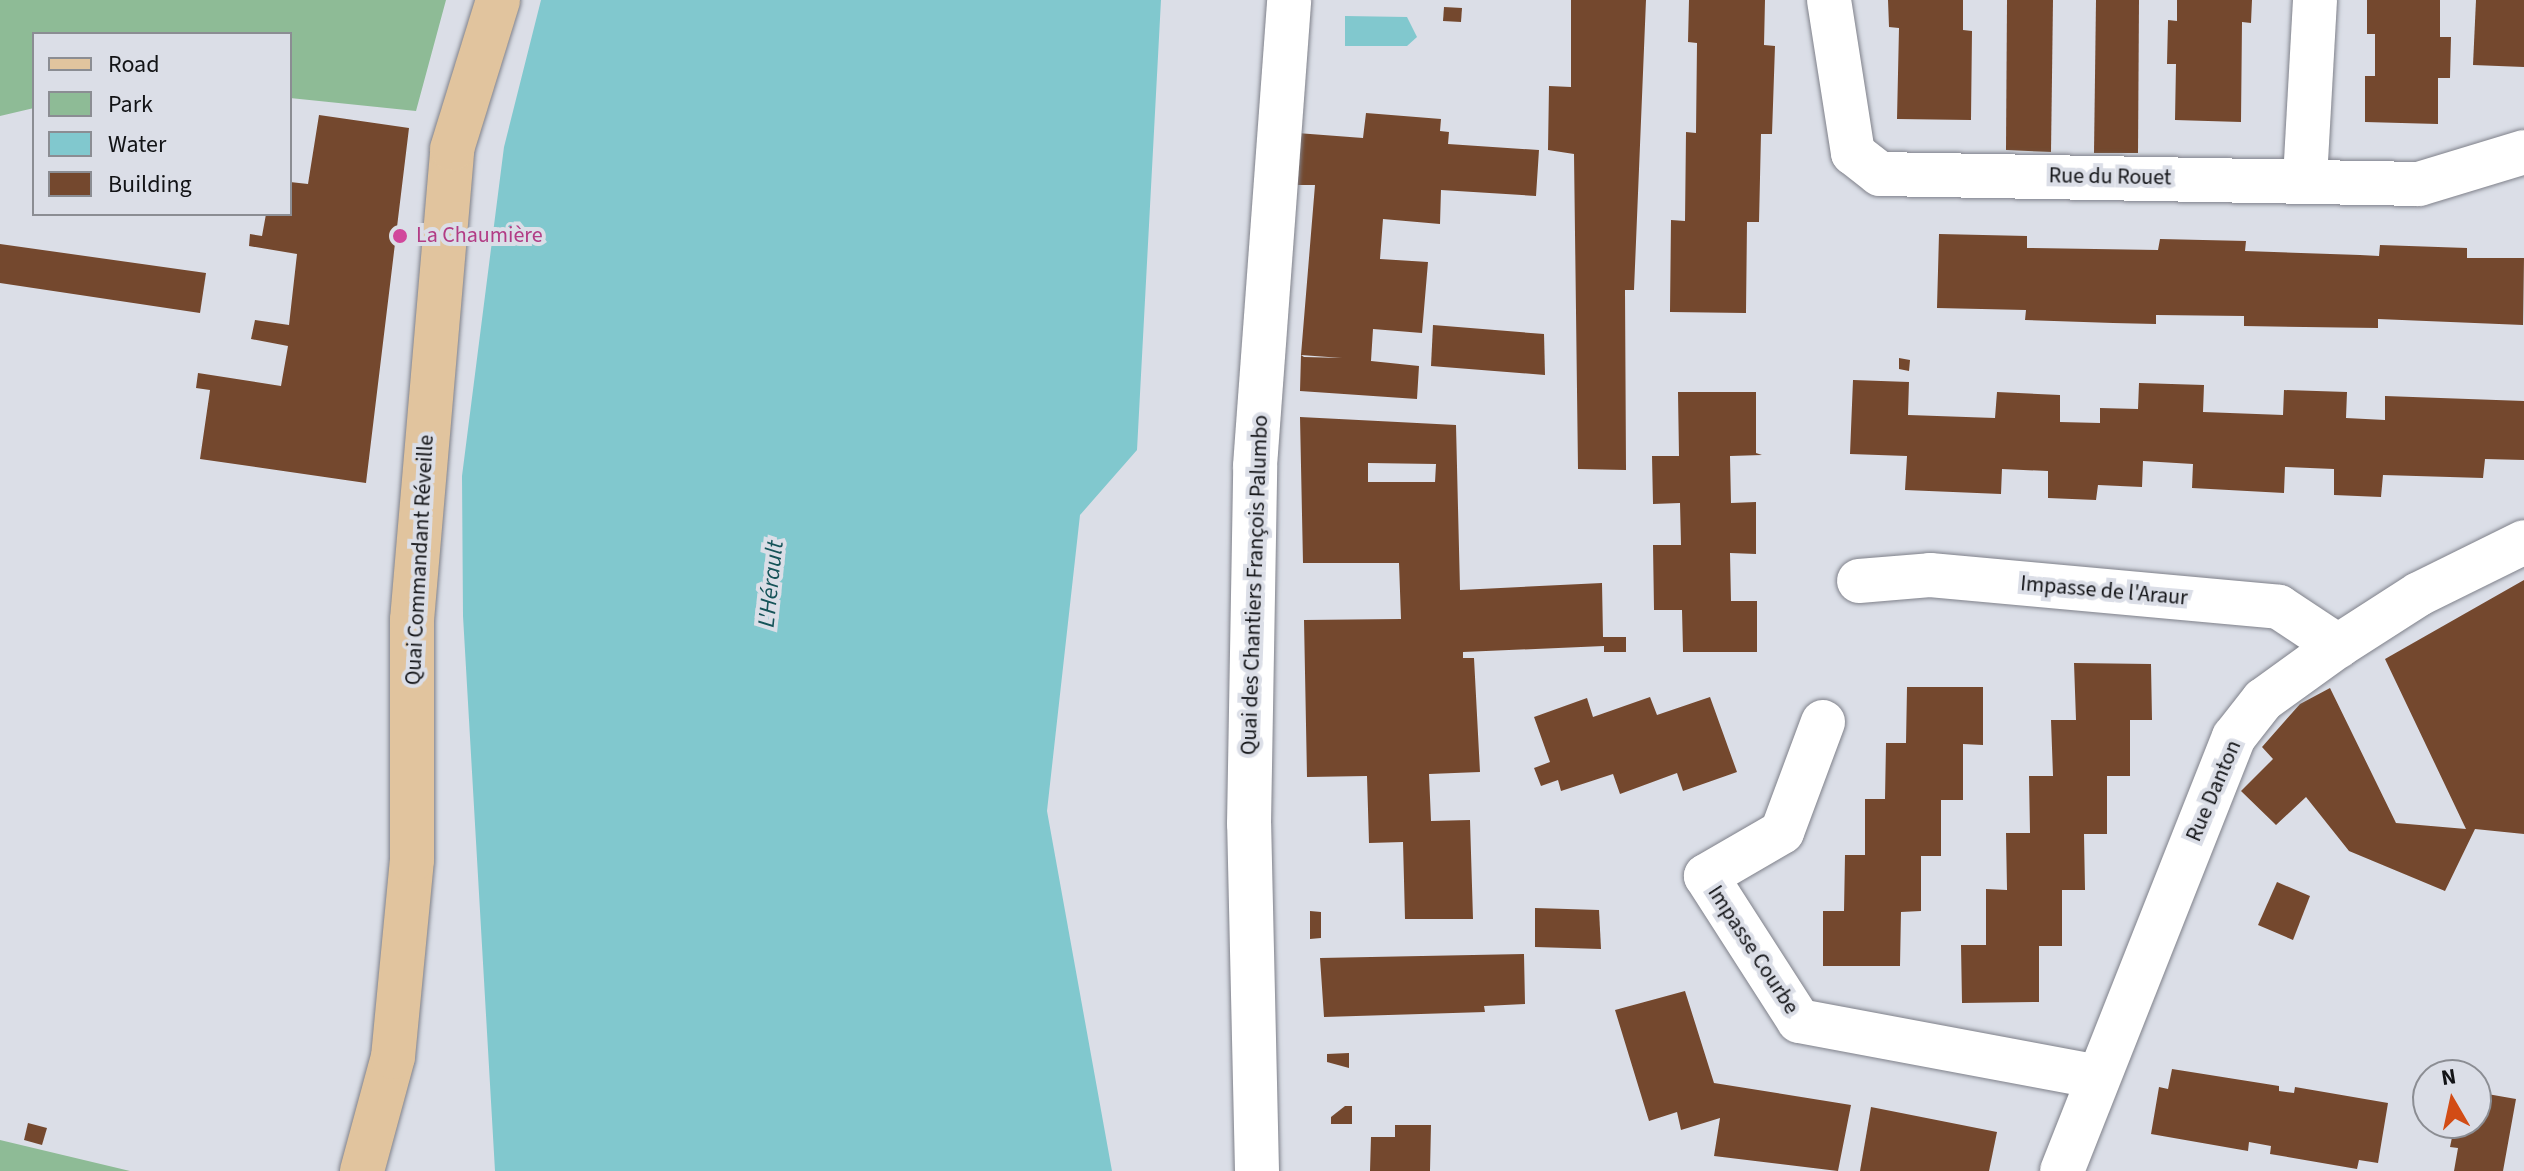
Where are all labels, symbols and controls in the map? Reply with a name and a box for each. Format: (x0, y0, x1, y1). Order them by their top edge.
legend (32, 32, 292, 216)
text: Road (108, 47, 160, 82)
text: Park (108, 87, 153, 122)
text: Water (108, 127, 166, 162)
street label: Rue du Rouet (2048, 163, 2172, 191)
text: Building (108, 167, 192, 202)
place label: La Chaumière (416, 223, 543, 249)
marker: La Chaumière (391, 227, 409, 245)
street label: Quai des Chantiers François Palumbo (1236, 414, 1274, 756)
street label: Quai Commandant Réveille (400, 434, 440, 686)
water label: L'Hérault (752, 539, 790, 629)
street label: Impasse de l'Araur (2019, 571, 2189, 611)
street label: Rue Danton (2181, 736, 2247, 846)
street label: Impasse Courbe (1702, 881, 1804, 1019)
north arrow (2412, 1059, 2492, 1139)
text: N (2439, 1060, 2458, 1094)

